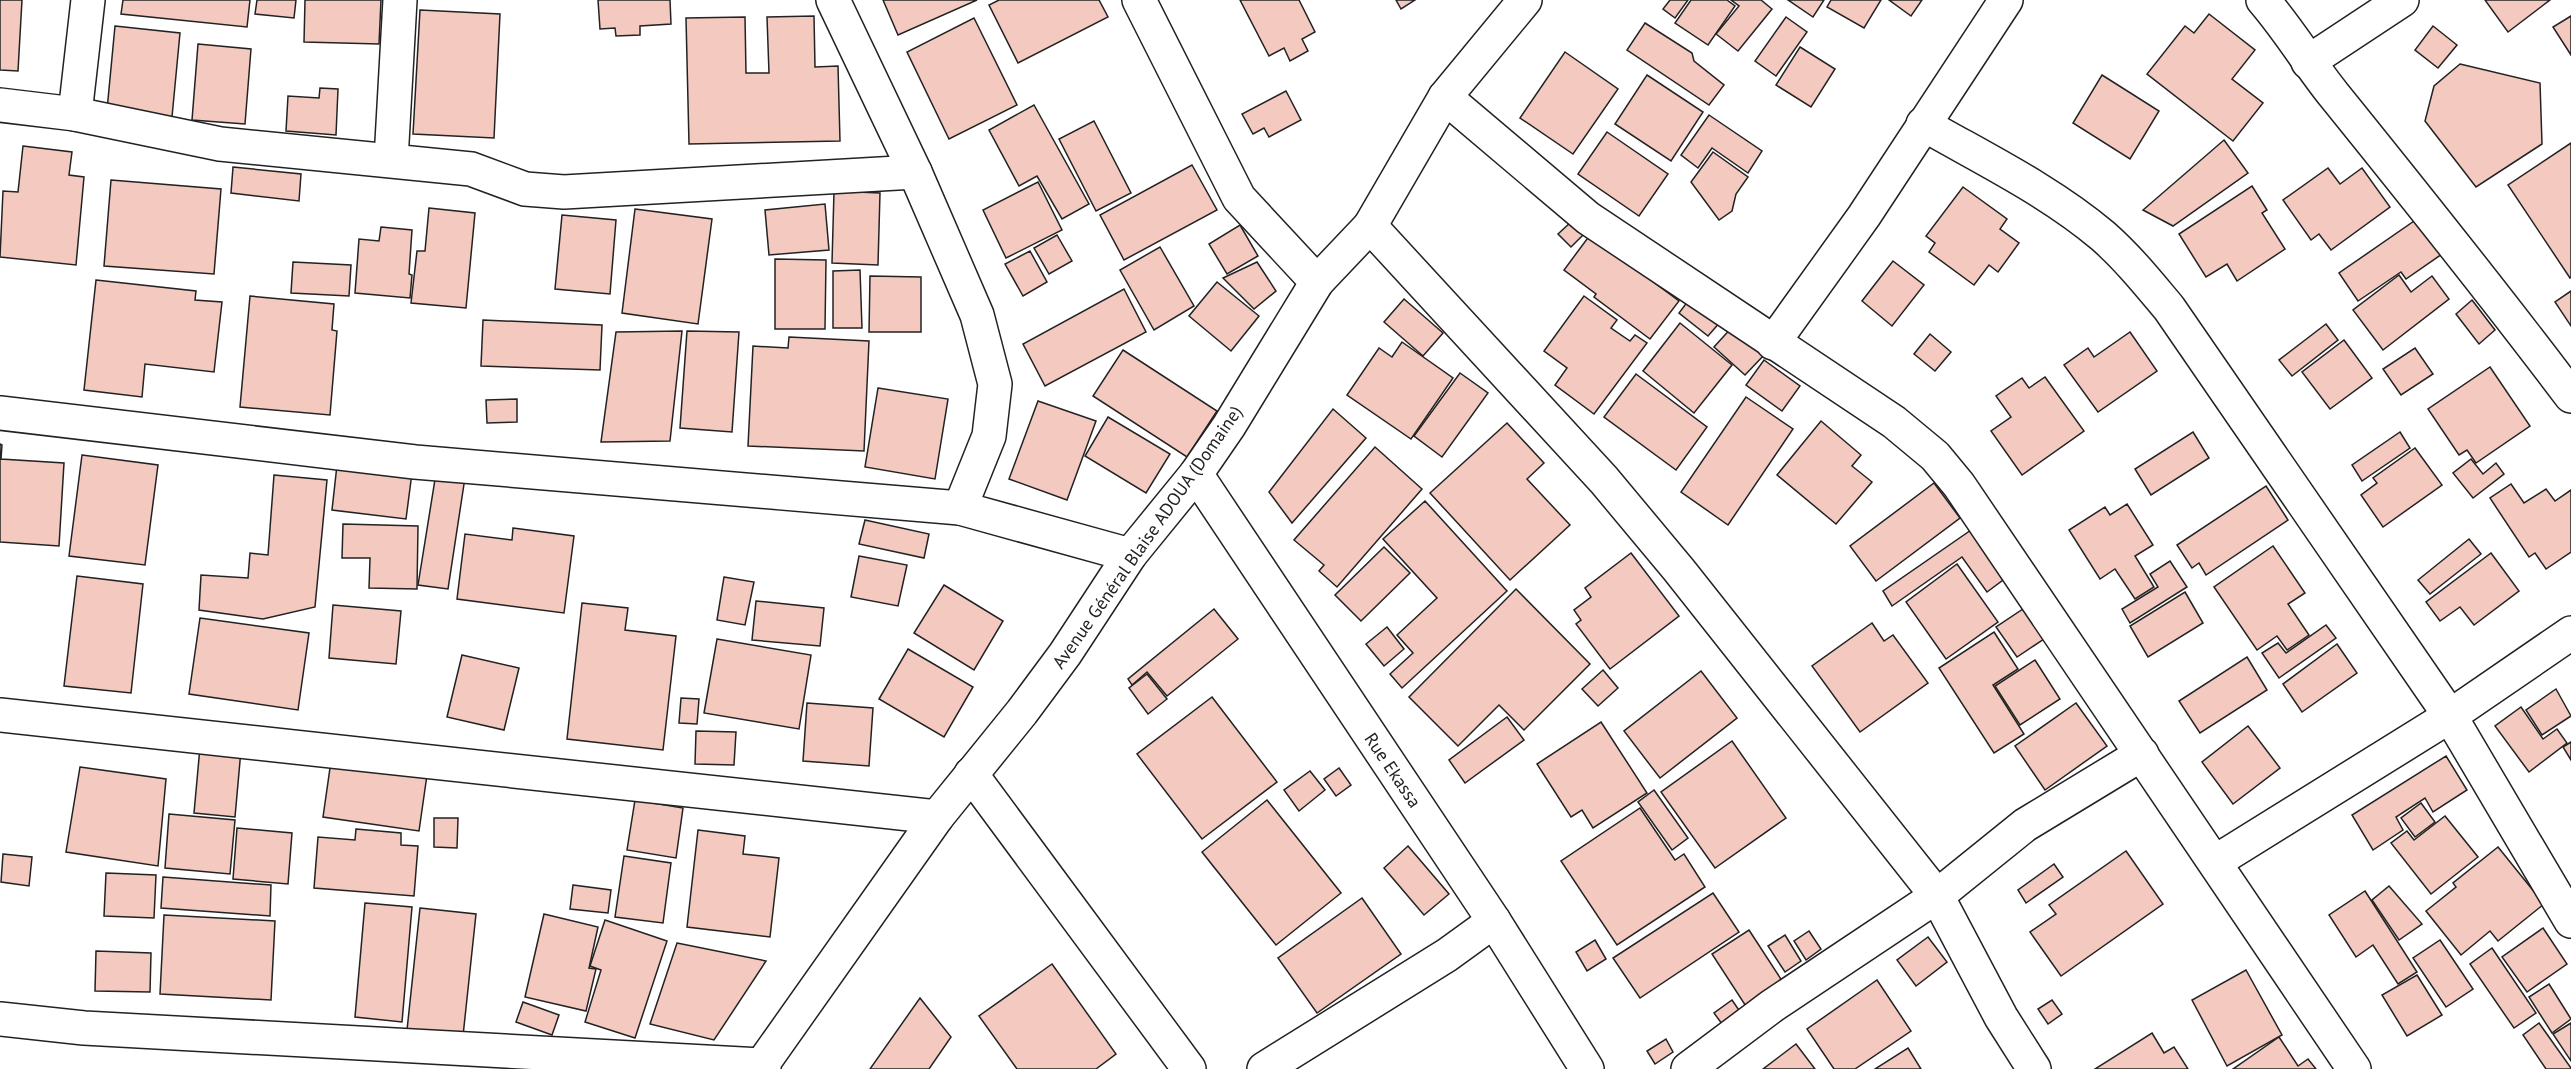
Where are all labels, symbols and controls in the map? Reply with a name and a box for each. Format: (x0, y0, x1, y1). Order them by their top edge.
street label: Avenue Général Blaise ADOUA (Domaine) (1047, 401, 1247, 673)
street label: Rue Ekassa (1360, 728, 1426, 812)

